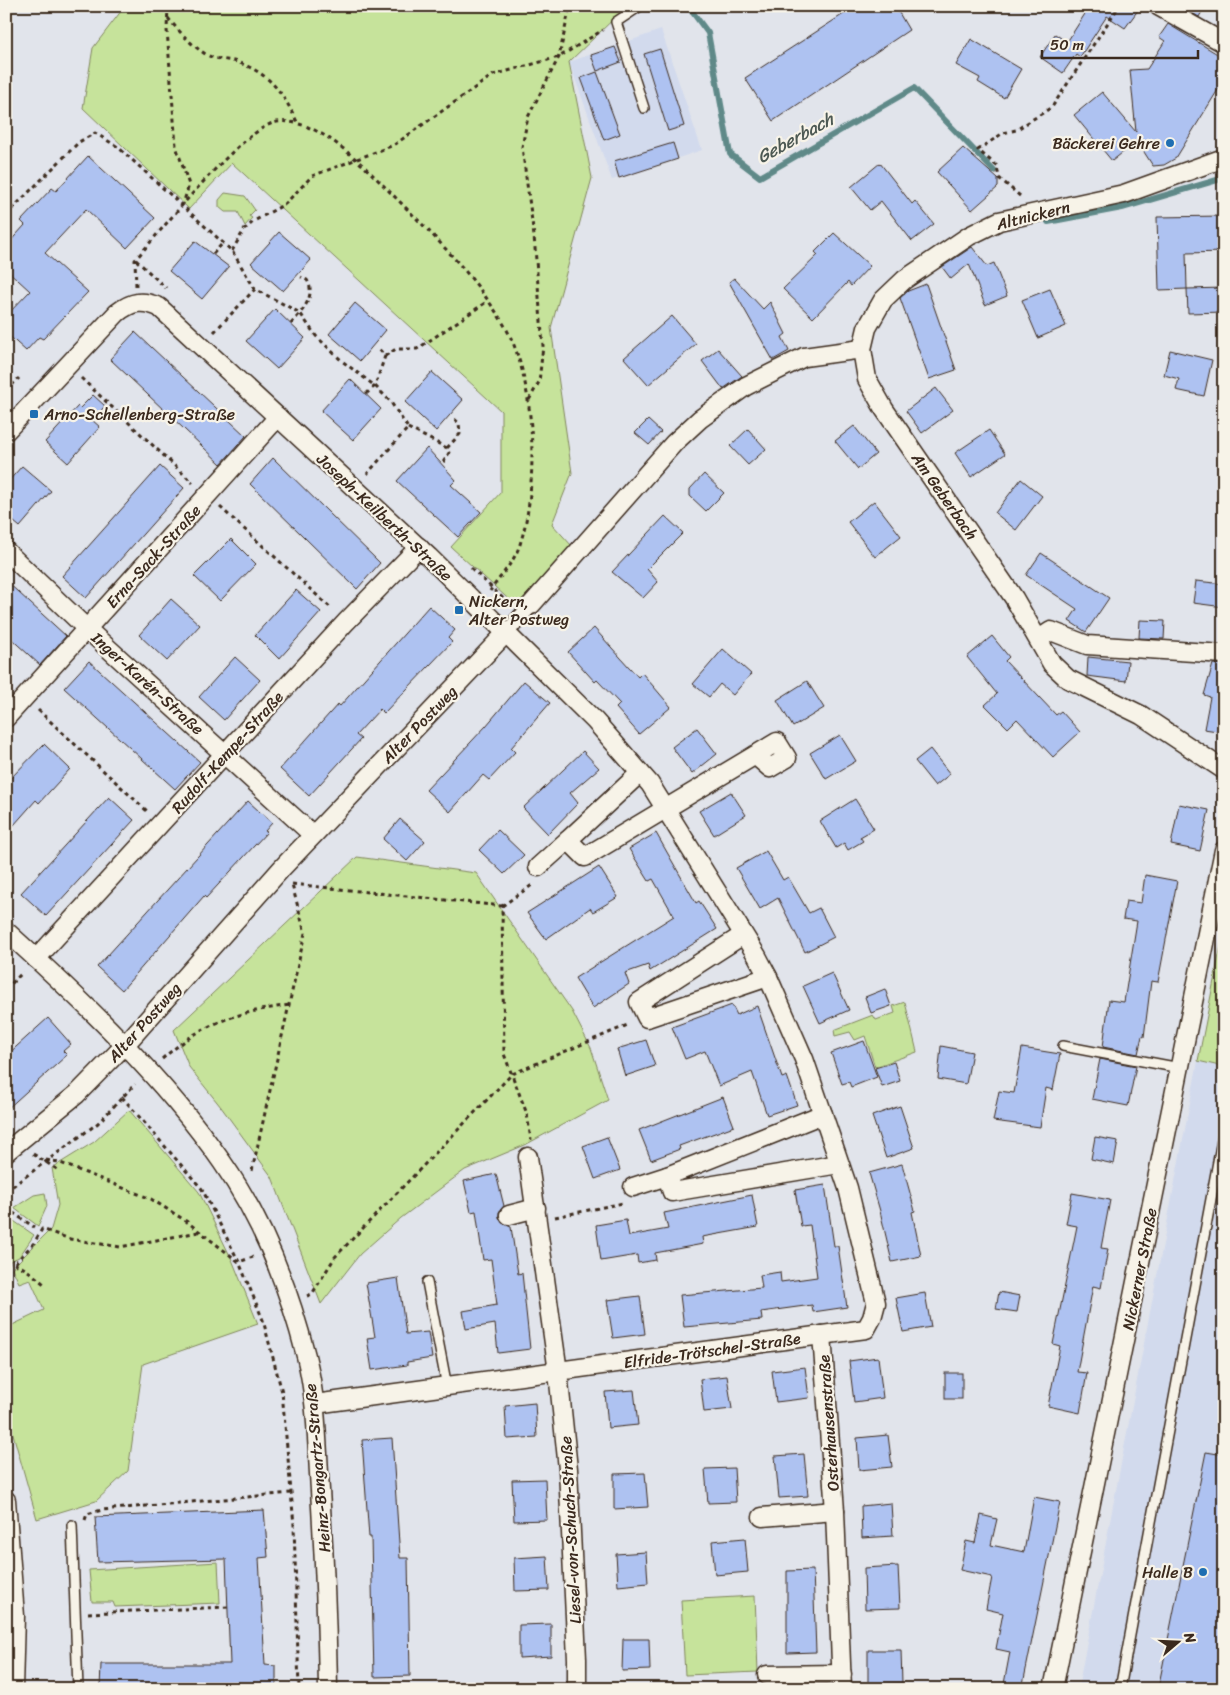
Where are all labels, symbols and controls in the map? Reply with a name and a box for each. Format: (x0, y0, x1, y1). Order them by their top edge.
scale bar (1042, 28, 1199, 60)
text: 50 m (1050, 32, 1085, 58)
water label: Geberbach (750, 103, 841, 172)
place label: Bäckerei Gehre (1052, 129, 1160, 158)
marker: Bäckerei Gehre (1164, 137, 1176, 149)
street label: Altnickern (992, 192, 1073, 239)
place label: Arno-Schellenberg-Straße (43, 400, 235, 429)
marker: Arno-Schellenberg-Straße (28, 408, 40, 420)
street label: Joseph-Keilberth-Straße (309, 445, 460, 589)
street label: Am Geberbach (903, 446, 986, 546)
street label: Erna-Sack-Straße (98, 497, 208, 615)
place label: Nickern, Alter Postweg (468, 587, 569, 634)
marker: Nickern, Alter Postweg (453, 604, 465, 616)
street label: Inger-Karén-Straße (84, 624, 211, 742)
street label: Alter Postweg (373, 678, 465, 771)
street label: Rudolf-Kempe-Straße (164, 684, 291, 821)
street label: Alter Postweg (99, 975, 189, 1070)
street label: Nickerner Straße (1113, 1205, 1166, 1333)
street label: Elfride-Trötschel-Straße (622, 1324, 803, 1377)
street label: Osterhausenstraße (809, 1354, 848, 1492)
street label: Heinz-Bongartz-Straße (296, 1382, 339, 1554)
street label: Liesel-von-Schuch-Straße (551, 1435, 590, 1625)
place label: Halle B (1142, 1558, 1193, 1587)
marker: Halle B (1197, 1566, 1209, 1578)
north arrow (1152, 1618, 1202, 1668)
text: N (1176, 1628, 1203, 1647)

